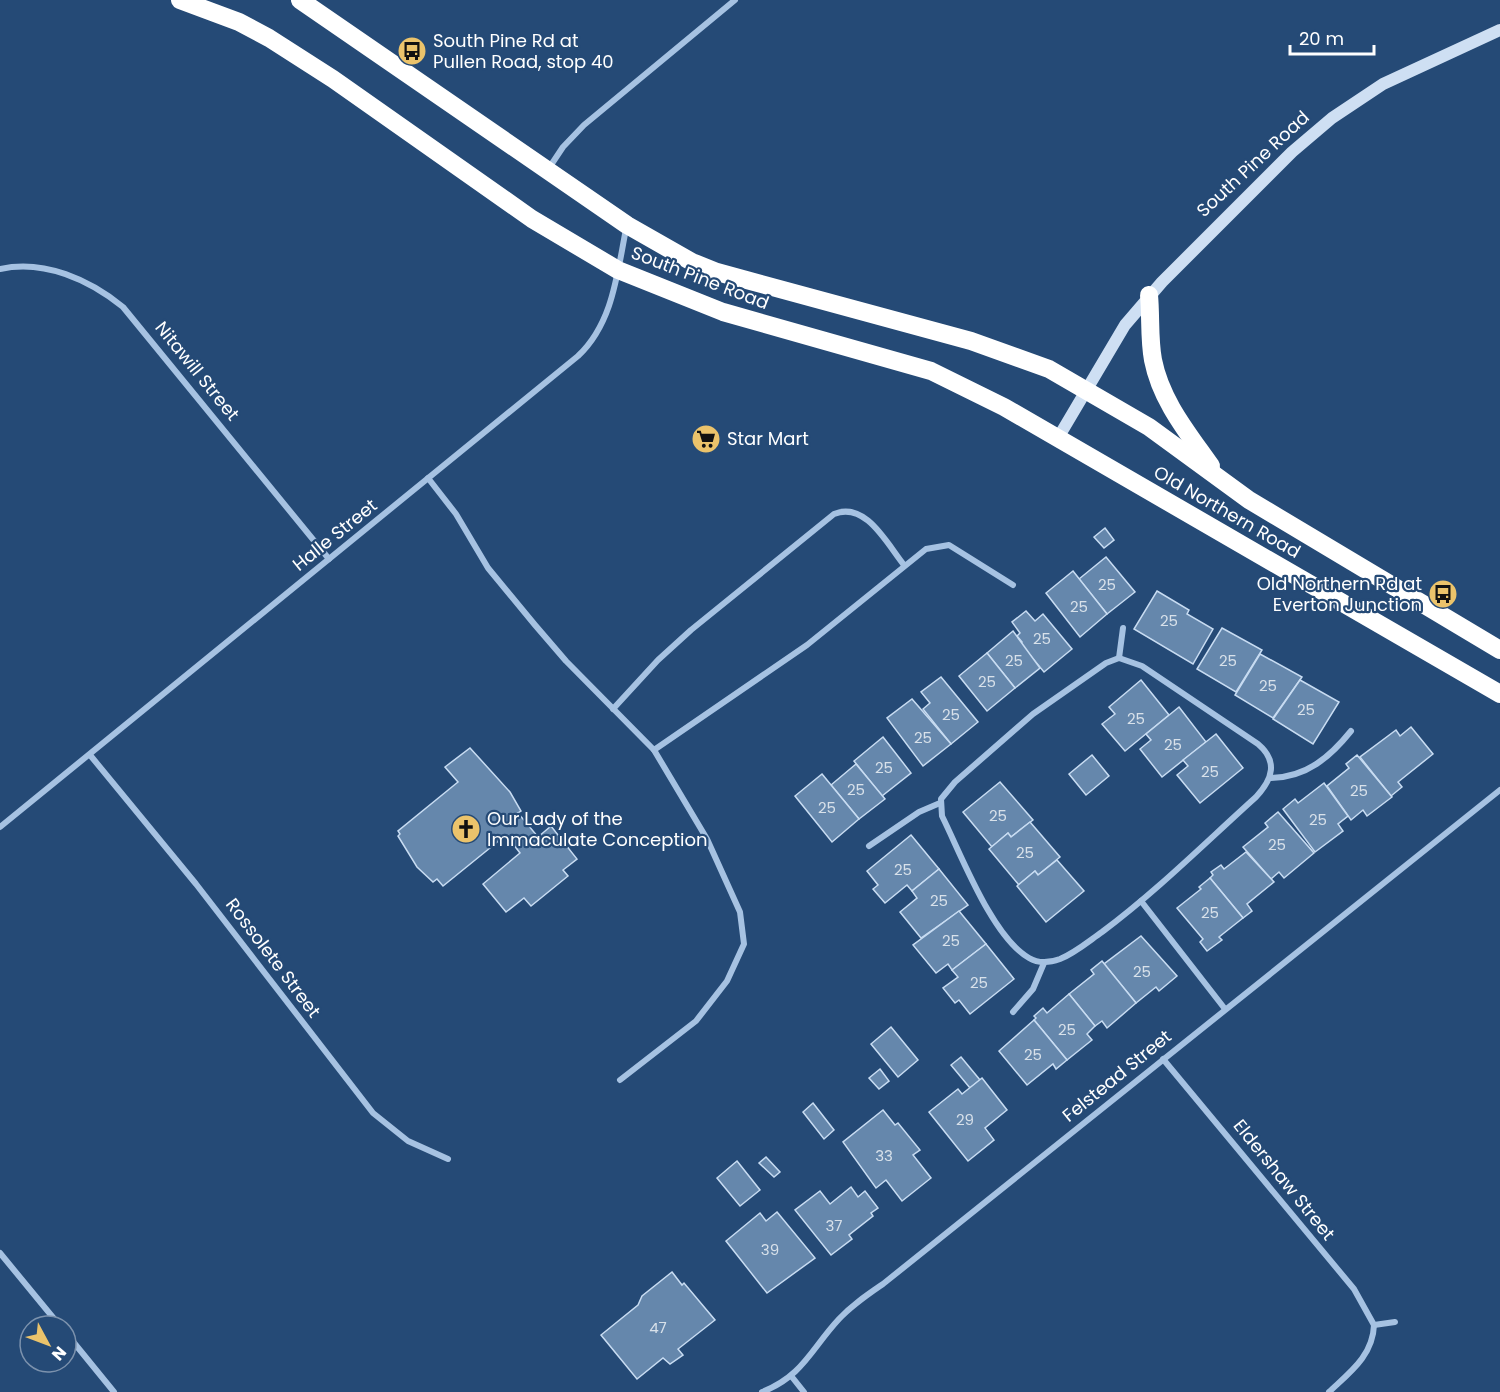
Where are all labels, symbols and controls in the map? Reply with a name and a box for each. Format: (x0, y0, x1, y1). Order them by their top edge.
scale bar (1290, 18, 1374, 56)
text: 20 m (1299, 26, 1344, 51)
place label: South Pine Rd at Pullen Road, stop 40 (433, 28, 614, 74)
bus stop icon: South Pine Rd at Pullen Road, stop 40 (396, 35, 428, 67)
street label: South Pine Road (1191, 105, 1314, 222)
street label: South Pine Road (628, 240, 773, 315)
street label: Nitawill Street (149, 316, 245, 426)
supermarket icon: Star Mart (690, 423, 722, 455)
place label: Star Mart (727, 426, 809, 451)
street label: Old Northern Road (1149, 459, 1305, 564)
street label: Halle Street (287, 493, 382, 576)
place label: Old Northern Rd at Everton Junction (1257, 571, 1422, 617)
house number: 25 (1098, 574, 1116, 595)
bus stop icon: Old Northern Rd at Everton Junction (1427, 578, 1459, 610)
house number: 25 (1070, 596, 1088, 617)
house number: 25 (1160, 610, 1178, 631)
house number: 25 (1033, 628, 1051, 649)
house number: 25 (1005, 650, 1023, 671)
house number: 25 (1219, 650, 1237, 671)
house number: 25 (978, 671, 996, 692)
house number: 25 (1259, 675, 1277, 696)
house number: 25 (1297, 699, 1315, 720)
house number: 25 (942, 704, 960, 725)
house number: 25 (1127, 708, 1145, 729)
house number: 25 (914, 727, 932, 748)
house number: 25 (1164, 734, 1182, 755)
house number: 25 (875, 757, 893, 778)
house number: 25 (1201, 761, 1219, 782)
house number: 25 (847, 779, 865, 800)
house number: 25 (1350, 780, 1368, 801)
house number: 25 (818, 797, 836, 818)
house number: 25 (989, 805, 1007, 826)
place label: Our Lady of the Immaculate Conception (487, 806, 707, 852)
house number: 25 (1309, 809, 1327, 830)
church icon: Our Lady of the Immaculate Conception (450, 813, 482, 845)
house number: 25 (1268, 834, 1286, 855)
house number: 25 (1016, 842, 1034, 863)
house number: 25 (894, 859, 912, 880)
house number: 25 (930, 890, 948, 911)
street label: Rossolete Street (220, 893, 327, 1023)
house number: 25 (1201, 902, 1219, 923)
house number: 25 (942, 930, 960, 951)
house number: 25 (1133, 961, 1151, 982)
house number: 25 (970, 972, 988, 993)
house number: 25 (1058, 1019, 1076, 1040)
street label: Felstead Street (1057, 1024, 1176, 1127)
house number: 25 (1024, 1044, 1042, 1065)
house number: 29 (956, 1109, 974, 1130)
street label: Eldershaw Street (1228, 1114, 1341, 1245)
house number: 33 (875, 1145, 893, 1166)
house number: 37 (825, 1215, 843, 1236)
house number: 39 (761, 1239, 779, 1260)
north arrow (18, 1314, 78, 1374)
house number: 47 (649, 1317, 667, 1338)
text: N (46, 1341, 72, 1366)

